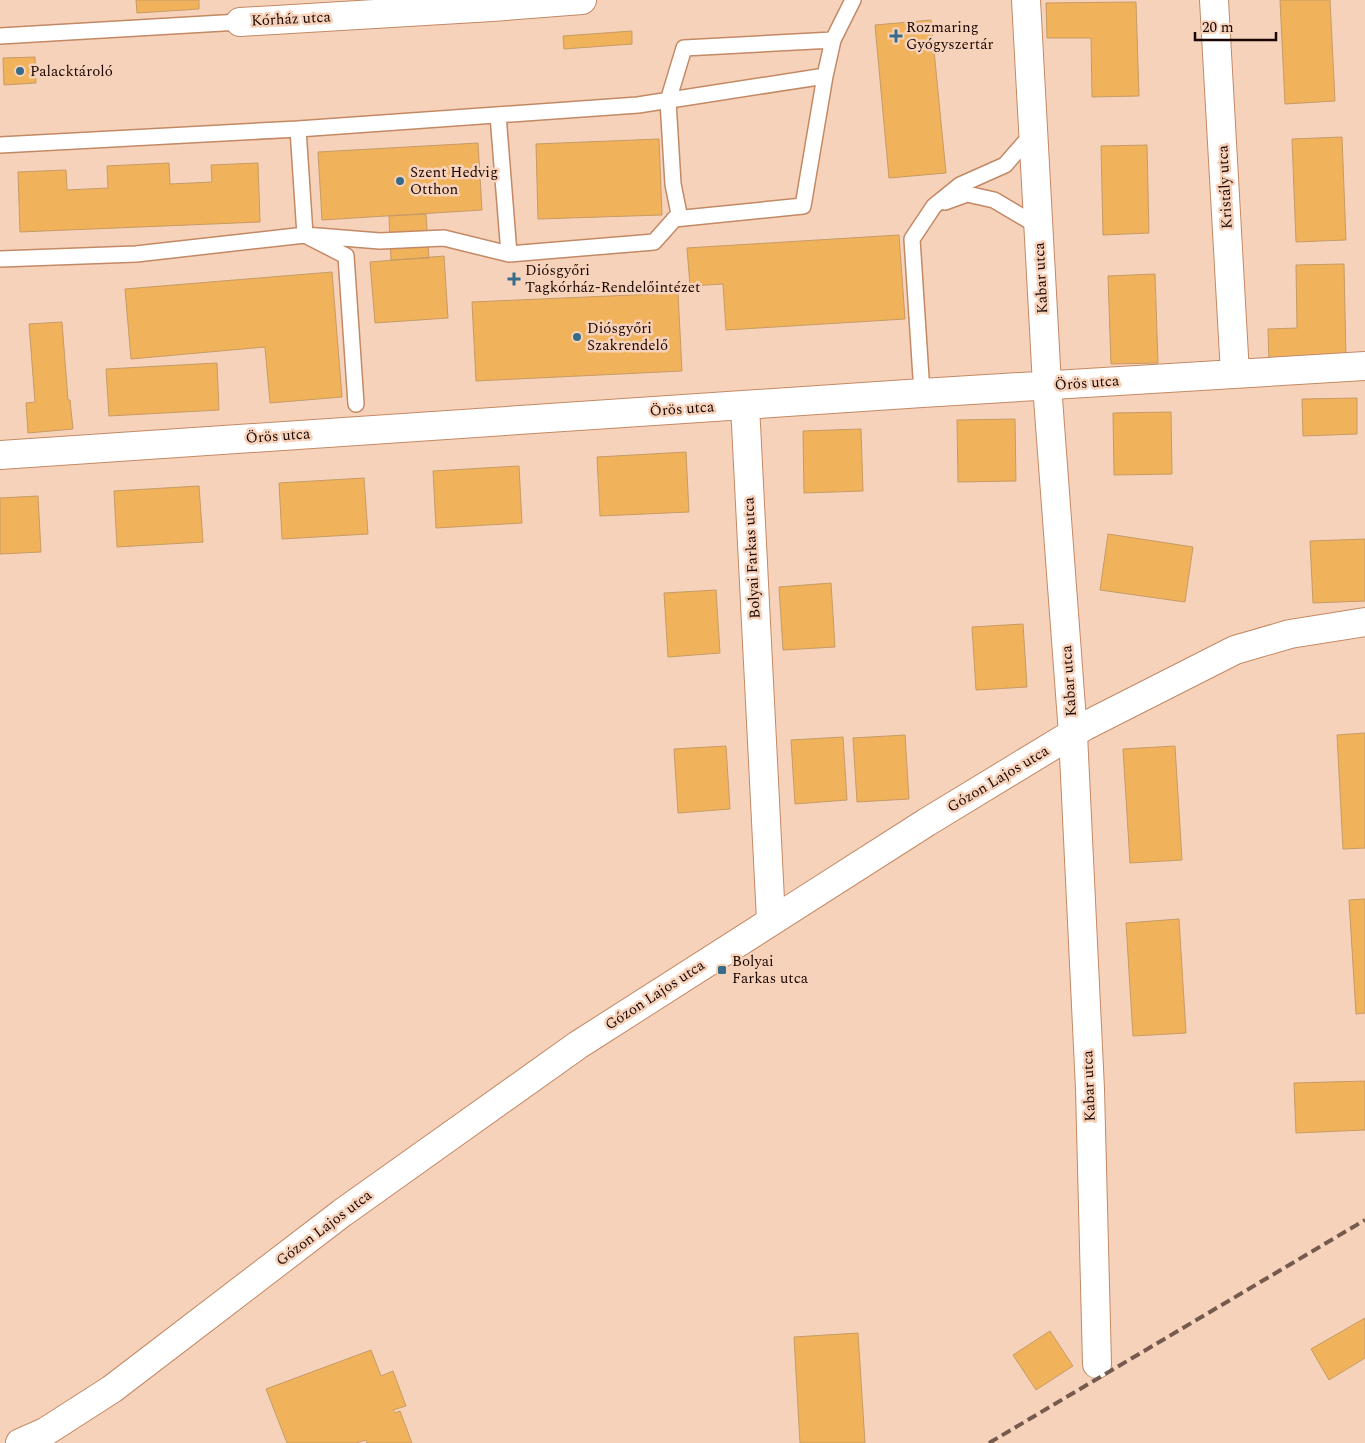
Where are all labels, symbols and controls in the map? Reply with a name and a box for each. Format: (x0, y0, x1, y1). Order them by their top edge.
street label: Kórház utca (251, 5, 332, 33)
scale bar (1195, 10, 1276, 42)
place label: Rozmaring Gyógyszertár (906, 16, 993, 56)
text: 20 m (1202, 16, 1234, 39)
marker: Rozmaring Gyógyszertár (890, 30, 902, 42)
place label: Palacktároló (30, 60, 113, 83)
marker: Palacktároló (14, 65, 26, 77)
street label: Kristály utca (1211, 144, 1239, 230)
place label: Szent Hedvig Otthon (410, 161, 498, 201)
marker: Szent Hedvig Otthon (394, 175, 406, 187)
street label: Kabar utca (1028, 241, 1054, 314)
place label: Diósgyőri Tagkórház-Rendelőintézet (525, 259, 700, 299)
marker: Diósgyőri Tagkórház-Rendelőintézet (507, 272, 521, 286)
place label: Diósgyőri Szakrendelő (587, 317, 668, 357)
marker: Diósgyőri Szakrendelő (571, 331, 583, 343)
street label: Örös utca (1054, 369, 1121, 397)
street label: Örös utca (649, 395, 716, 423)
street label: Örös utca (245, 422, 312, 450)
street label: Bolyai Farkas utca (737, 496, 767, 619)
street label: Kabar utca (1055, 644, 1083, 717)
street label: Gózon Lajos utca (943, 739, 1054, 819)
place label: Bolyai Farkas utca (732, 950, 809, 990)
street label: Gózon Lajos utca (600, 954, 710, 1036)
marker: Bolyai Farkas utca (716, 964, 728, 976)
street label: Kabar utca (1076, 1049, 1102, 1122)
street label: Gózon Lajos utca (271, 1184, 377, 1272)

